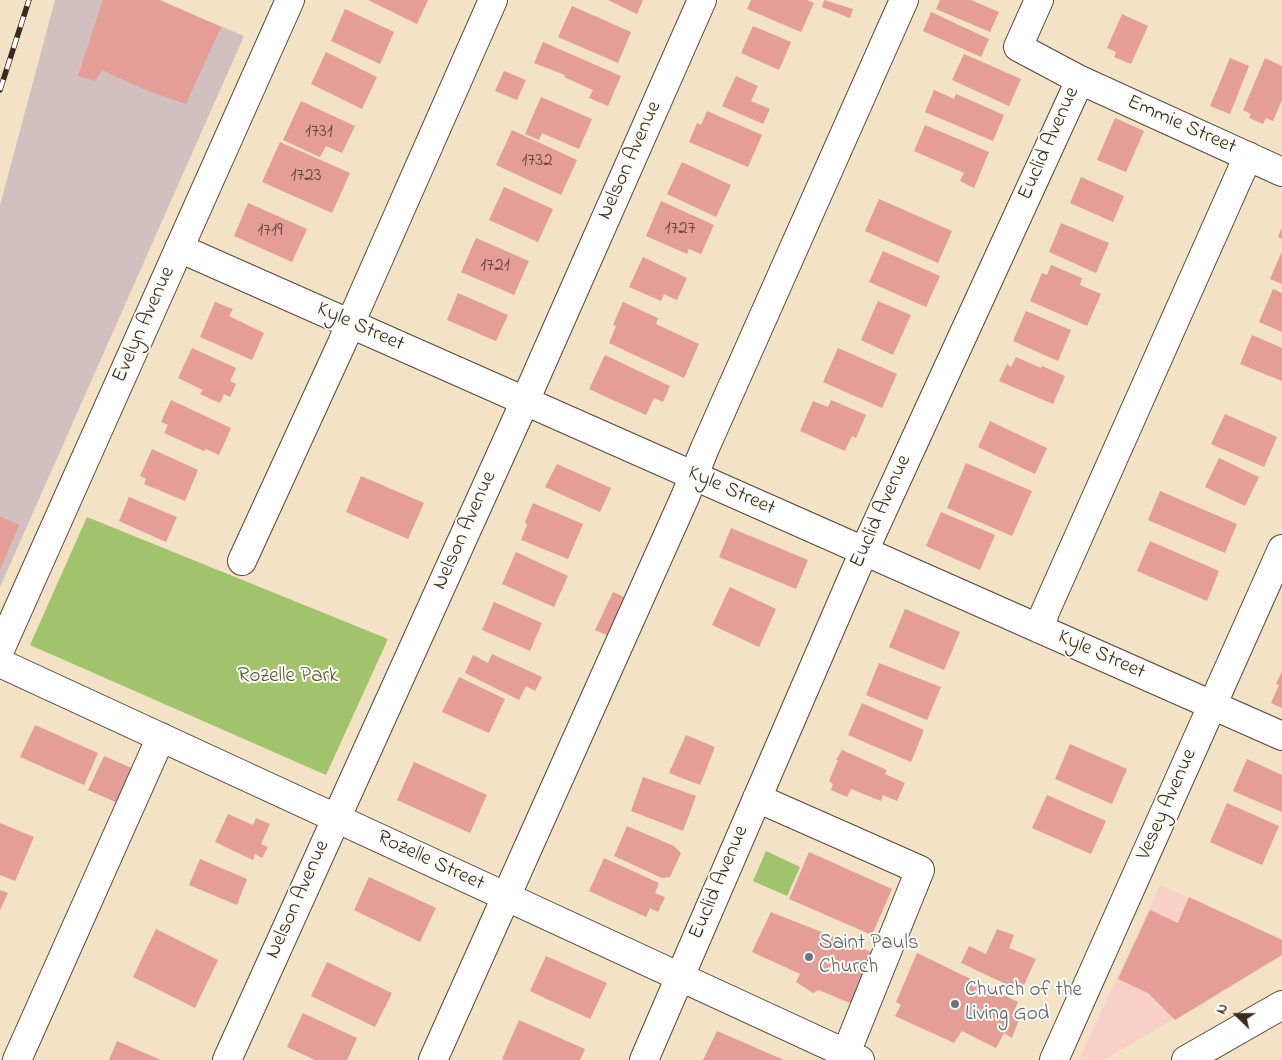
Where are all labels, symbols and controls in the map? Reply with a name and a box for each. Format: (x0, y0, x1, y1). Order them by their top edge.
street label: Euclid Avenue (1014, 84, 1086, 204)
street label: Emmie Street (1123, 91, 1239, 161)
street label: Nelson Avenue (594, 98, 668, 224)
house number: 1731 (305, 122, 333, 144)
house number: 1732 (521, 151, 553, 173)
house number: 1723 (290, 166, 322, 188)
house number: 1727 (664, 219, 696, 241)
house number: 1719 (257, 221, 283, 243)
house number: 1721 (480, 256, 510, 278)
street label: Evelyn Avenue (108, 263, 182, 387)
street label: Kyle Street (312, 298, 408, 358)
street label: Euclid Avenue (846, 452, 918, 572)
street label: Kyle Street (683, 462, 779, 522)
street label: Nelson Avenue (429, 468, 503, 594)
street label: Kyle Street (1053, 626, 1149, 686)
park label: Rozelle Park (238, 665, 338, 691)
street label: Vesey Avenue (1132, 745, 1204, 865)
street label: Euclid Avenue (685, 822, 755, 944)
street label: Rozelle Street (372, 826, 488, 898)
street label: Nelson Avenue (262, 837, 336, 963)
place label: Saint Pauls Church (819, 932, 919, 982)
marker: Saint Pauls Church (803, 951, 815, 963)
place label: Church of the Living God (965, 979, 1082, 1029)
north arrow (1212, 990, 1262, 1040)
marker: Church of the Living God (949, 998, 961, 1010)
text: N (1211, 1001, 1234, 1018)

